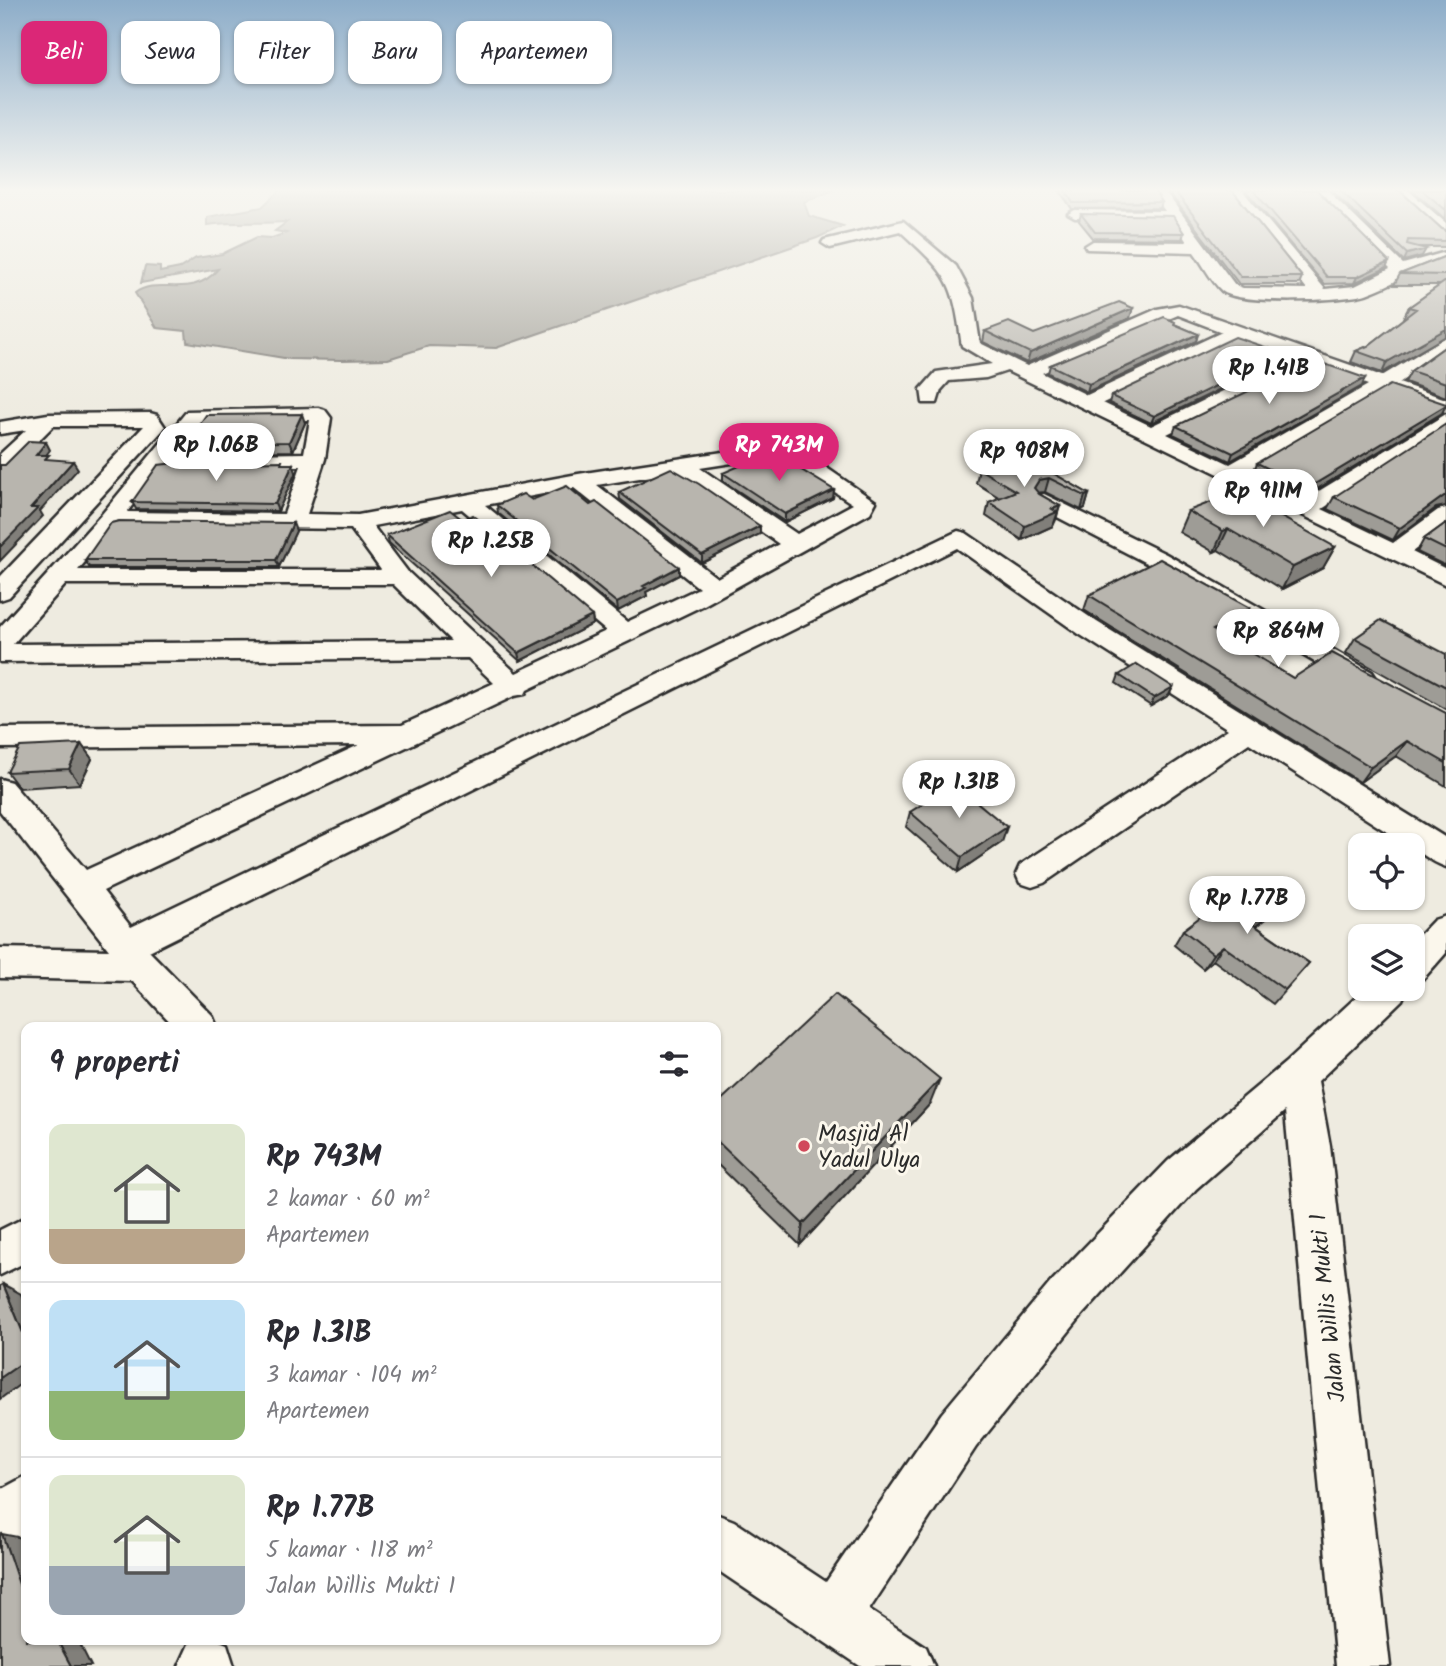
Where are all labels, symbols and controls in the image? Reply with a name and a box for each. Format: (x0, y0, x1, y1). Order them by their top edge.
chip: Beli (21, 21, 107, 84)
chip: Sewa (121, 21, 220, 84)
chip: Filter (234, 21, 334, 84)
chip: Baru (348, 21, 442, 84)
chip: Apartemen (456, 21, 612, 84)
pin: Rp 1.41B (1197, 346, 1341, 406)
text: Rp 1.41B (1228, 351, 1310, 387)
pin: Rp 1.06B (144, 424, 288, 483)
pin: Rp 743M (714, 424, 844, 483)
text: Rp 1.06B (173, 428, 259, 464)
text: Rp 743M (735, 428, 823, 464)
pin: Rp 908M (959, 430, 1089, 489)
text: Rp 908M (979, 434, 1069, 470)
pin: Rp 911M (1198, 470, 1328, 529)
text: Rp 911M (1224, 474, 1302, 510)
pin: Rp 1.25B (419, 520, 563, 579)
text: Rp 1.25B (448, 524, 534, 560)
pin: Rp 864M (1213, 610, 1343, 669)
text: Rp 864M (1232, 614, 1324, 650)
pin: Rp 1.31B (887, 760, 1031, 820)
text: Rp 1.31B (918, 765, 1000, 801)
map controls (1348, 833, 1425, 1001)
button: locate (1348, 833, 1425, 910)
pin: Rp 1.77B (1175, 876, 1319, 936)
text: Rp 1.77B (1205, 881, 1289, 917)
button: layers (1348, 924, 1425, 1001)
text: 9 properti (49, 1040, 179, 1088)
icon: filters (655, 1045, 693, 1083)
place label: Masjid Al Yadul Ulya (818, 1117, 920, 1179)
text: Rp 743M (266, 1134, 381, 1182)
marker: Masjid Al Yadul Ulya (796, 1138, 812, 1154)
icon: home (105, 1152, 189, 1236)
text: 2 kamar · 60 m² (266, 1182, 430, 1218)
street label: Jalan Willis Mukti 1 (1301, 1212, 1357, 1404)
text: Apartemen (266, 1218, 370, 1254)
text: Rp 1.31B (266, 1310, 372, 1358)
icon: home (105, 1328, 189, 1412)
text: 3 kamar · 104 m² (266, 1358, 437, 1394)
text: Apartemen (266, 1394, 370, 1430)
text: Rp 1.77B (266, 1485, 375, 1533)
icon: home (105, 1503, 189, 1587)
text: 5 kamar · 118 m² (266, 1533, 433, 1569)
text: Jalan Willis Mukti 1 (266, 1569, 456, 1605)

